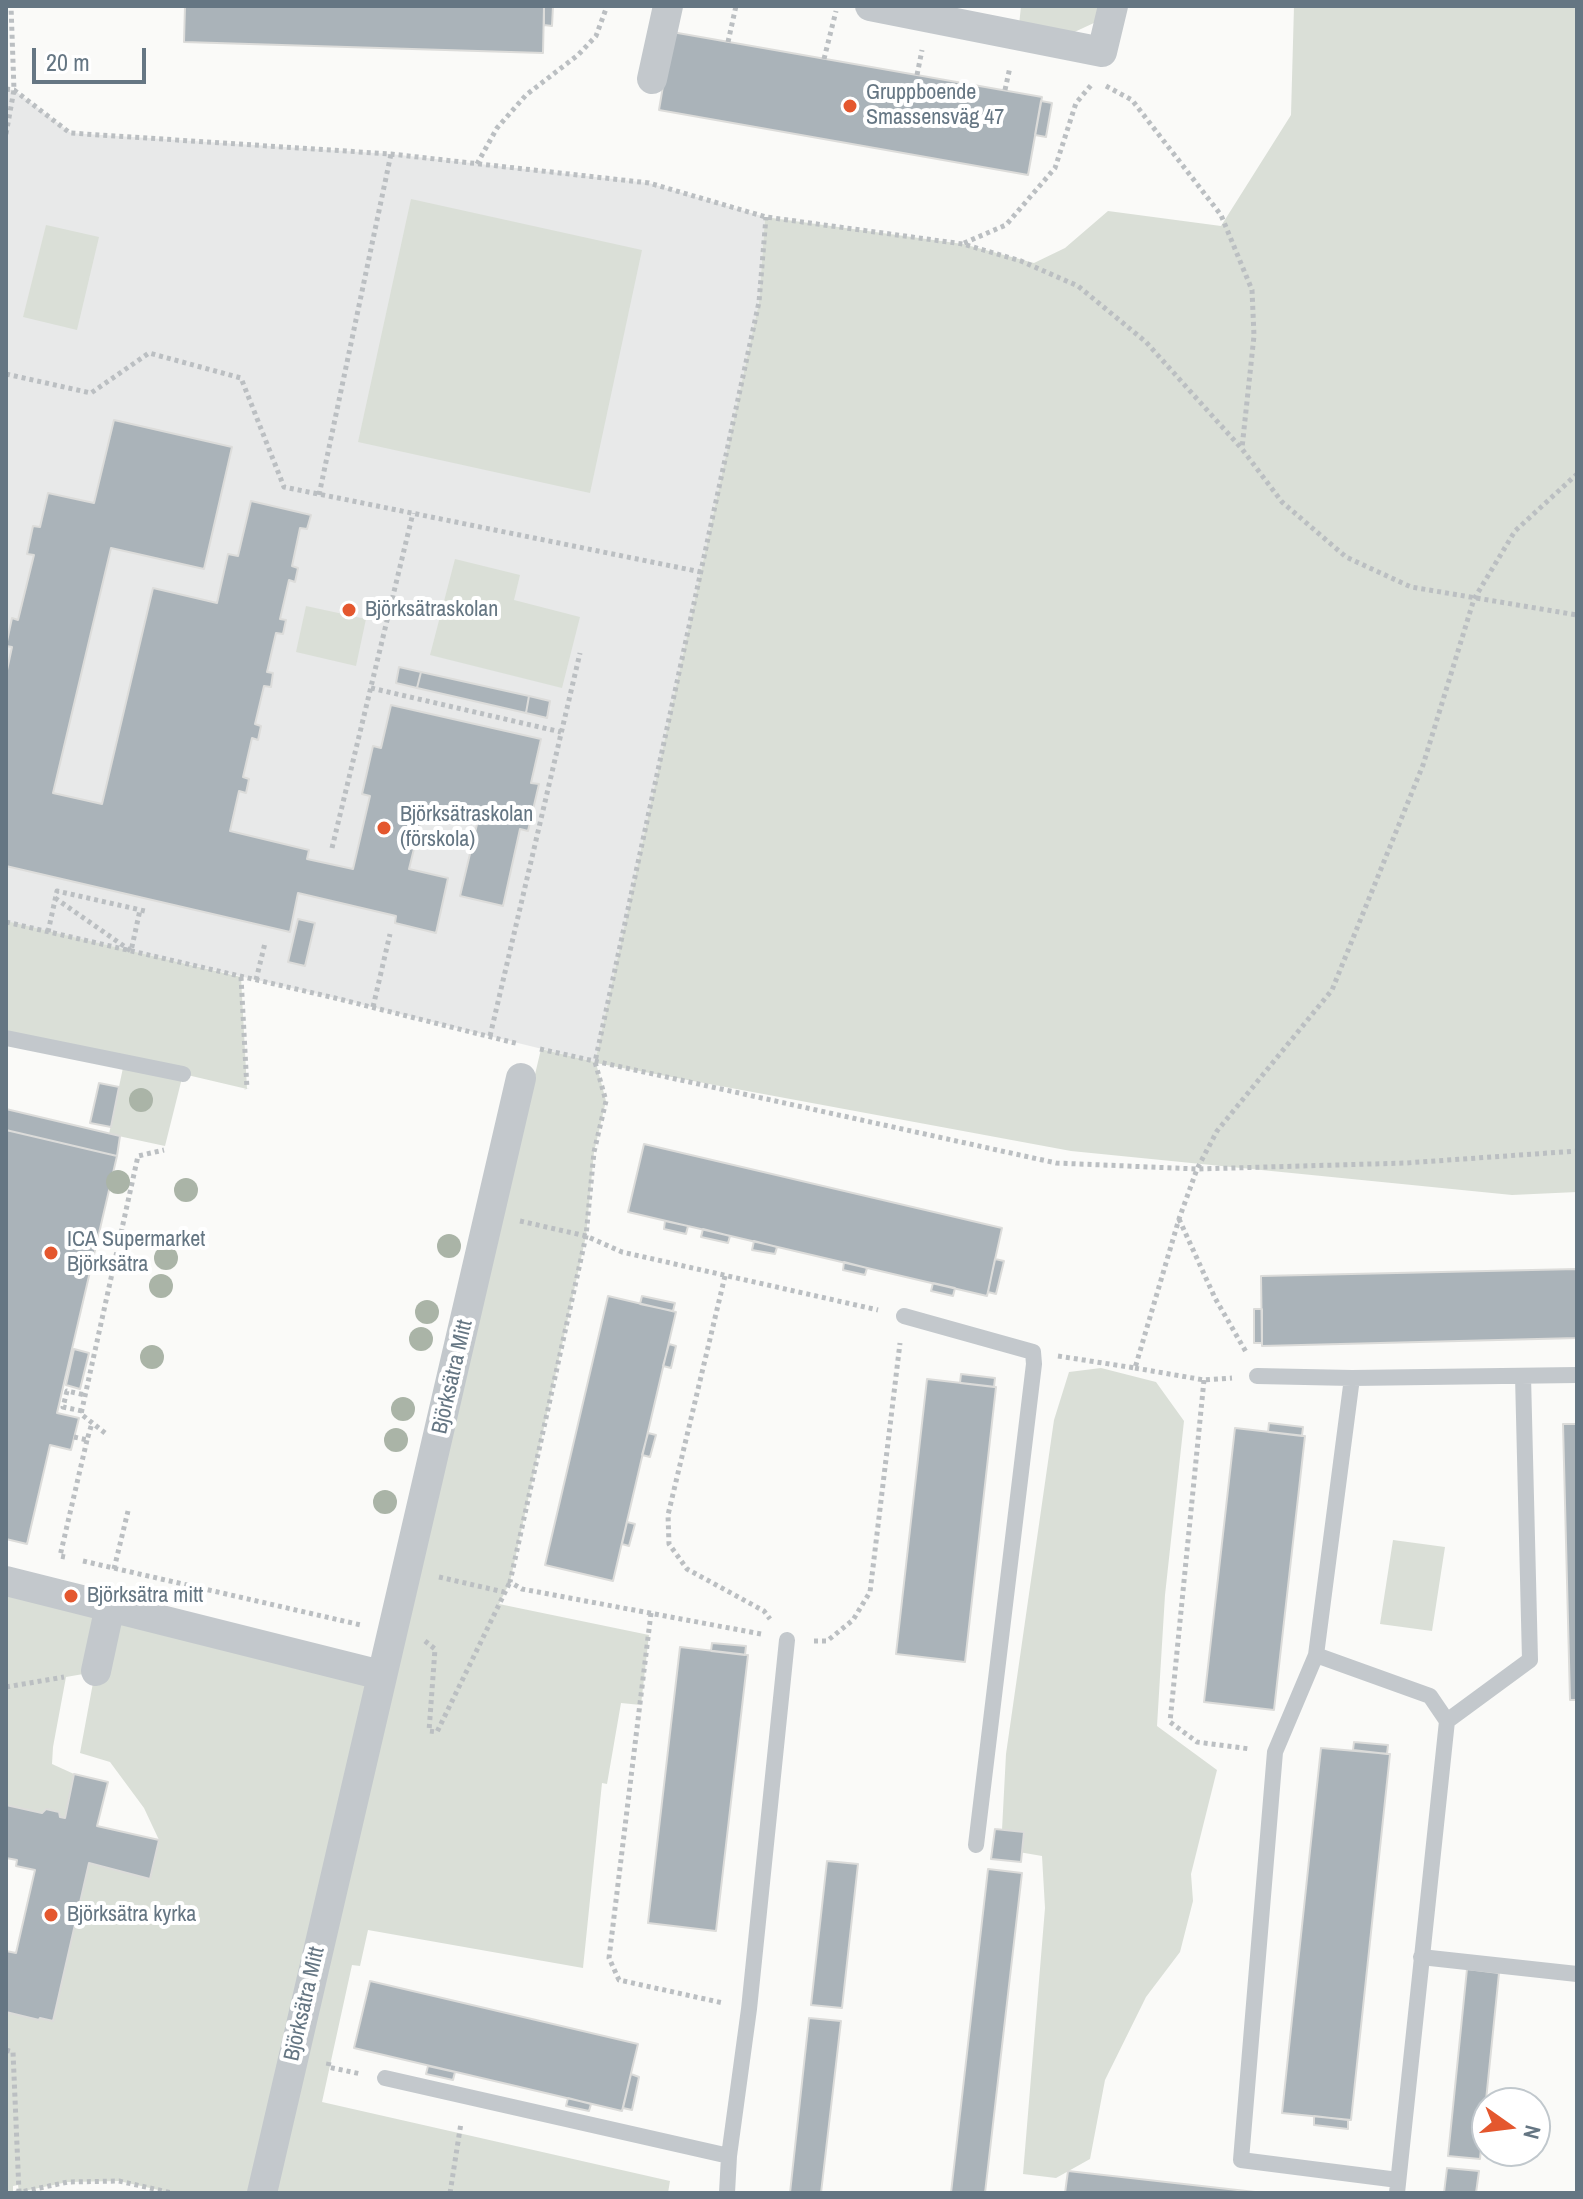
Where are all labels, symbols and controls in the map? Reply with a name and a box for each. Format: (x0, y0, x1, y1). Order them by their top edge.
scale bar (36, 32, 150, 82)
text: 20 m (46, 46, 90, 78)
place label: Gruppboende Smassensväg 47 (866, 80, 1004, 132)
marker: Gruppboende Smassensväg 47 (841, 97, 859, 115)
place label: Björksätraskolan (365, 597, 498, 623)
marker: Björksätraskolan (340, 601, 358, 619)
place label: Björksätraskolan (förskola) (400, 802, 533, 854)
marker: Björksätraskolan (förskola) (375, 819, 393, 837)
place label: ICA Supermarket Björksätra (67, 1227, 205, 1278)
marker: ICA Supermarket Björksätra (42, 1244, 60, 1262)
street label: Björksätra Mitt (427, 1317, 479, 1437)
place label: Björksätra mitt (87, 1583, 203, 1609)
marker: Björksätra mitt (62, 1587, 80, 1605)
place label: Björksätra kyrka (67, 1902, 196, 1928)
marker: Björksätra kyrka (42, 1906, 60, 1924)
street label: Björksätra Mitt (279, 1944, 331, 2064)
north arrow (1471, 2087, 1551, 2167)
text: N (1516, 2122, 1548, 2142)

